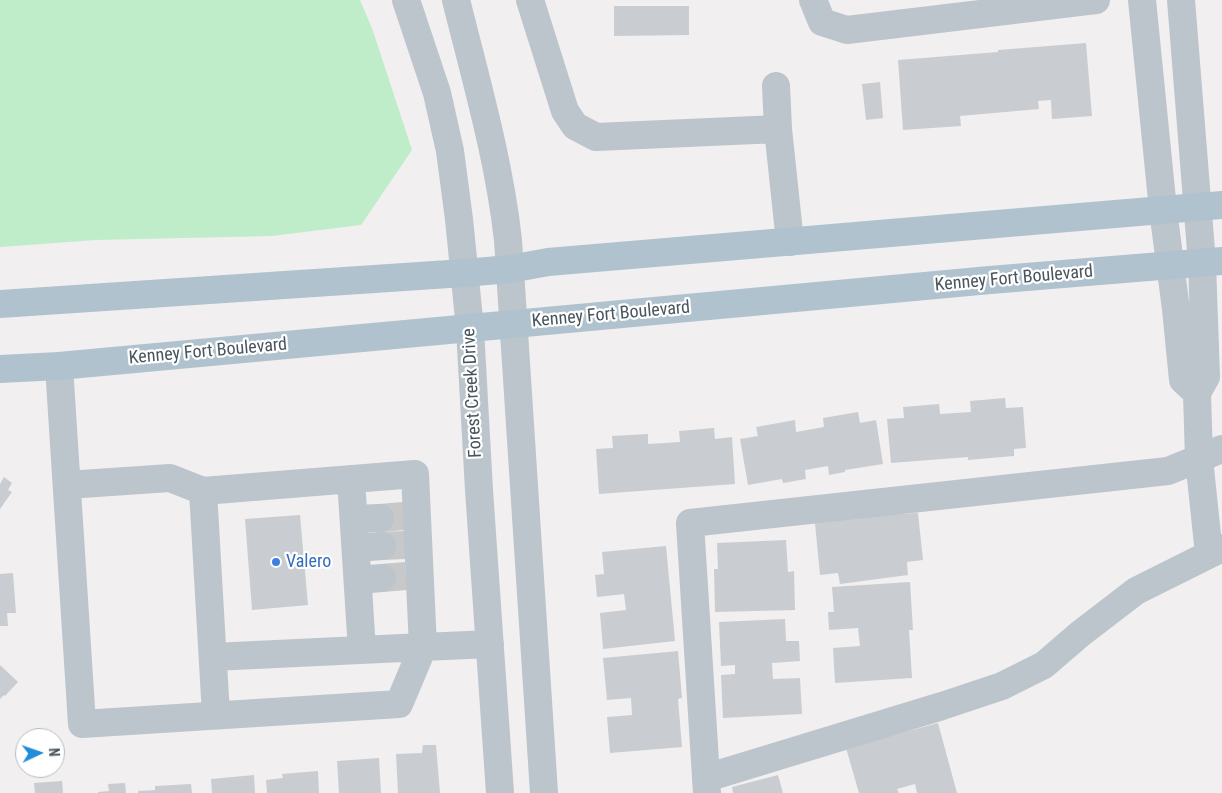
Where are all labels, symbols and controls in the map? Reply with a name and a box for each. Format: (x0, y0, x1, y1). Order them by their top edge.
street label: Kenney Fort Boulevard (934, 261, 1094, 297)
street label: Kenney Fort Boulevard (531, 297, 691, 333)
street label: Forest Creek Drive (459, 328, 487, 458)
street label: Kenney Fort Boulevard (128, 334, 288, 370)
place label: Valero (286, 551, 331, 573)
marker: Valero (270, 556, 282, 568)
north arrow (15, 728, 65, 778)
text: N (46, 748, 62, 757)

